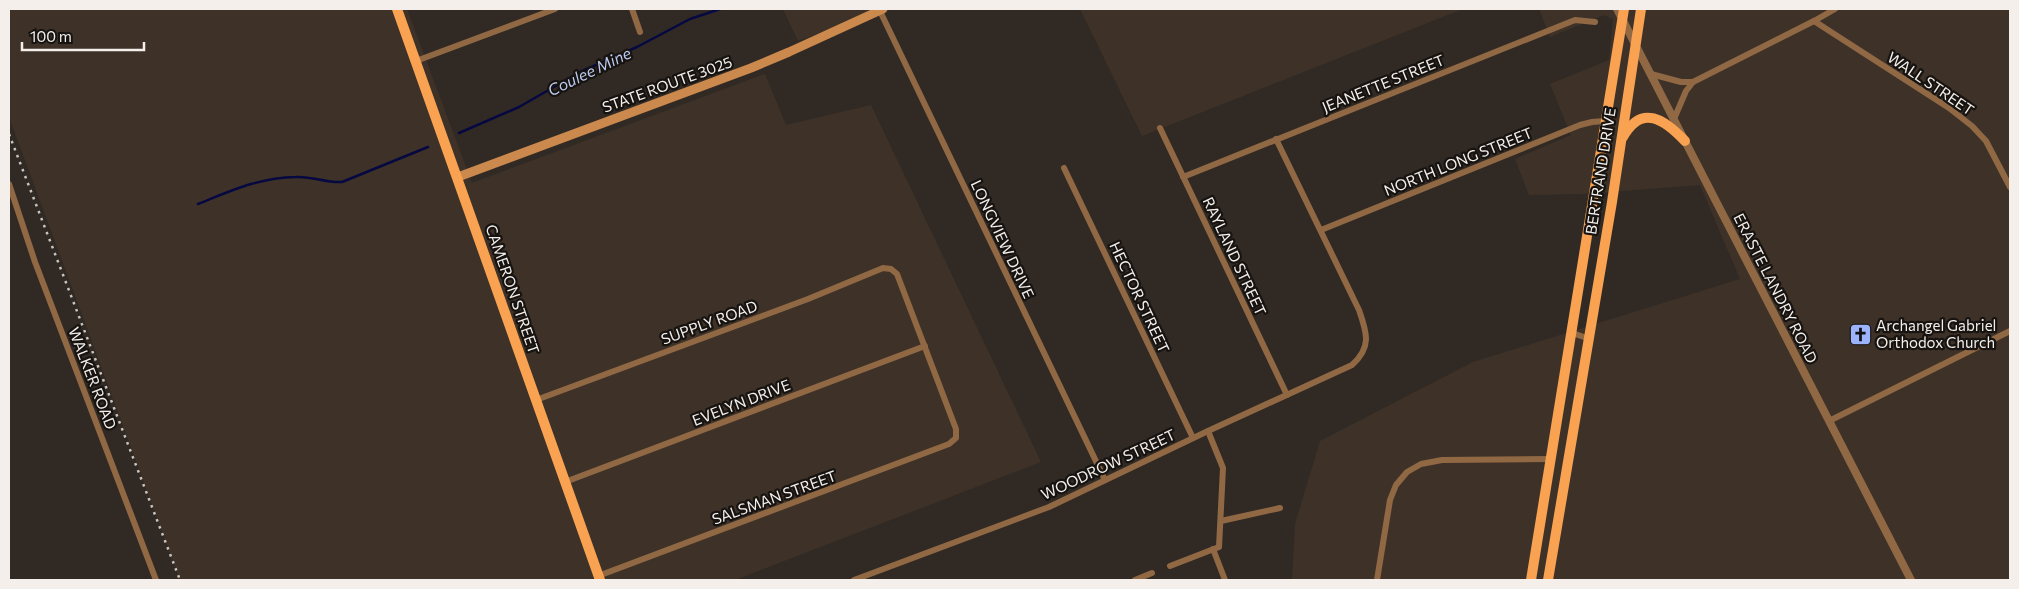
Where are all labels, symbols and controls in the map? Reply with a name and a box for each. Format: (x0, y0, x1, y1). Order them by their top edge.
scale bar (22, 20, 145, 52)
text: 100 m (30, 27, 72, 45)
water label: Coulee Mine (544, 42, 634, 99)
street label: WALL STREET (1884, 47, 1978, 119)
street label: JEANETTE STREET (1319, 50, 1447, 116)
street label: STATE ROUTE 3025 (600, 52, 734, 116)
street label: BERTRAND DRIVE (1581, 106, 1619, 236)
street label: NORTH LONG STREET (1381, 123, 1535, 199)
street label: LONGVIEW DRIVE (968, 177, 1038, 301)
street label: RAYLAND STREET (1200, 194, 1271, 318)
street label: ERASTE LANDRY ROAD (1730, 210, 1822, 366)
street label: CAMERON STREET (482, 222, 544, 357)
street label: HECTOR STREET (1106, 239, 1174, 356)
street label: SUPPLY ROAD (658, 296, 760, 348)
place label: Archangel Gabriel Orthodox Church (1876, 316, 1996, 351)
church icon: Archangel Gabriel Orthodox Church (1848, 322, 1872, 346)
street label: WALKER ROAD (65, 324, 121, 432)
street label: EVELYN DRIVE (689, 375, 793, 429)
street label: WOODROW STREET (1038, 425, 1178, 503)
street label: SALSMAN STREET (709, 466, 839, 528)

